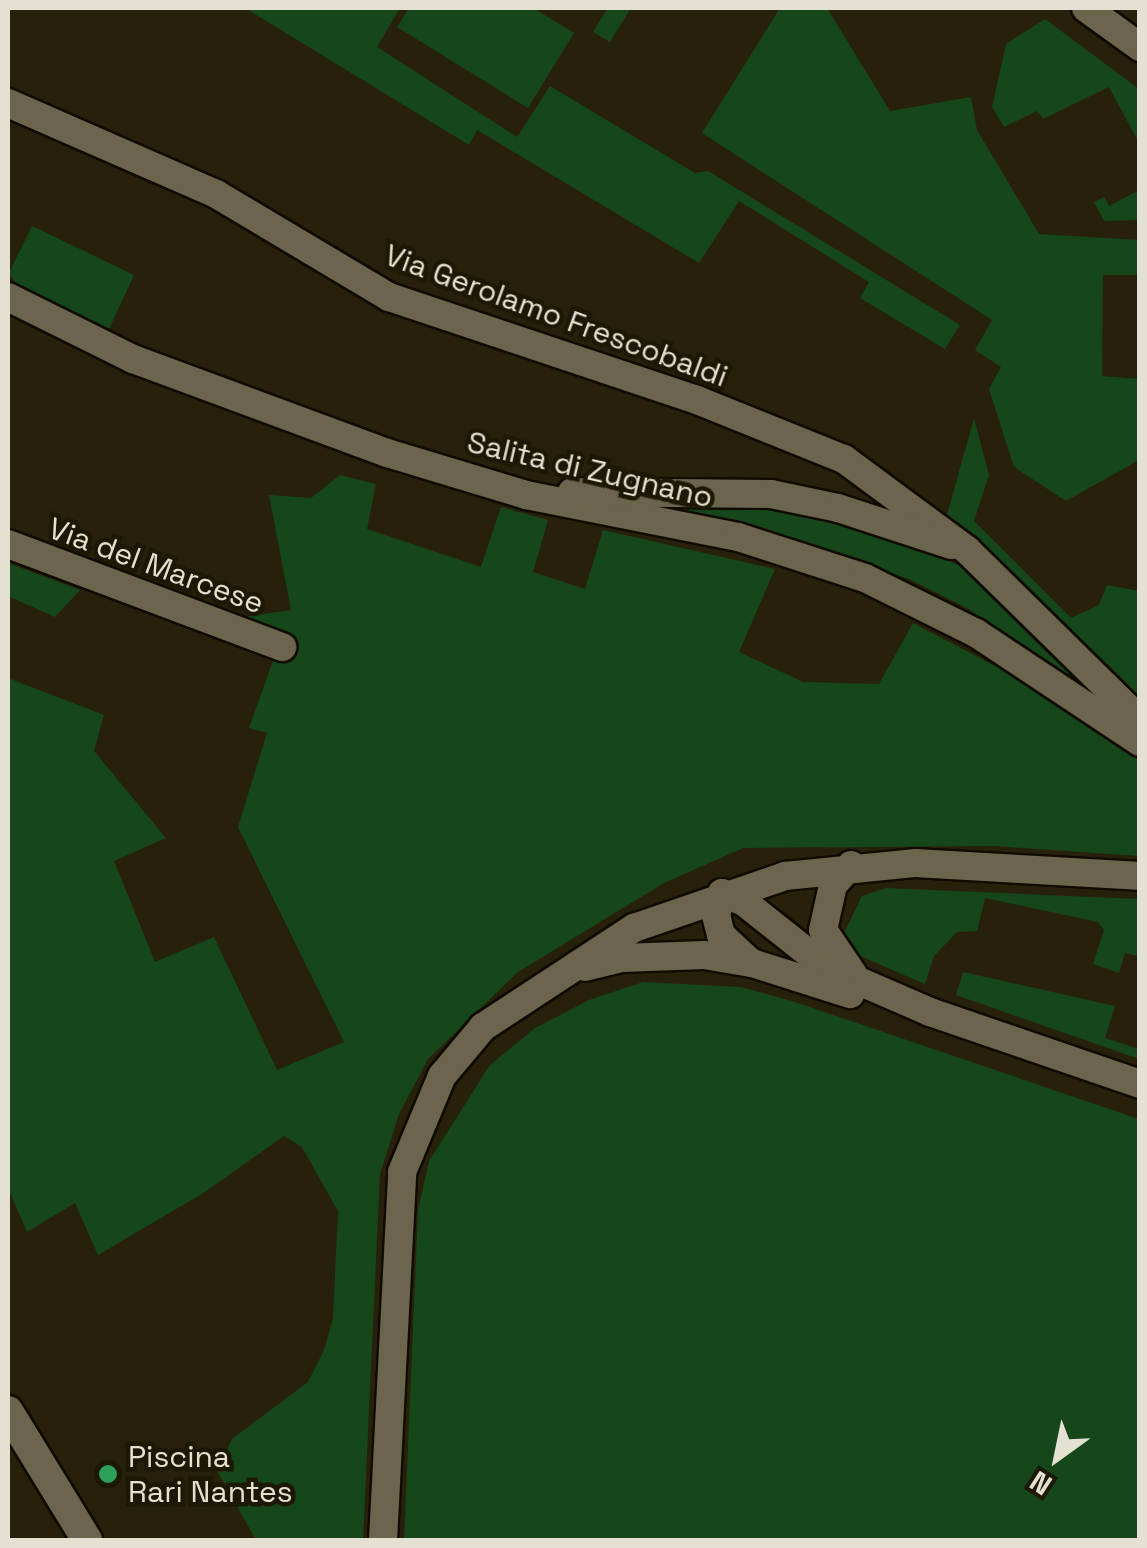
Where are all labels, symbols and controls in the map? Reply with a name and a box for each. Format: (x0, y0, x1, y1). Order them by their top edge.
street label: Via Gerolamo Frescobaldi (380, 237, 732, 395)
street label: Salita di Zugnano (464, 424, 716, 516)
street label: Via del Marcese (44, 510, 268, 622)
north arrow (1007, 1408, 1107, 1508)
place label: Piscina Rari Nantes (128, 1439, 293, 1510)
marker: Piscina Rari Nantes (97, 1463, 119, 1485)
text: N (1023, 1463, 1058, 1503)

